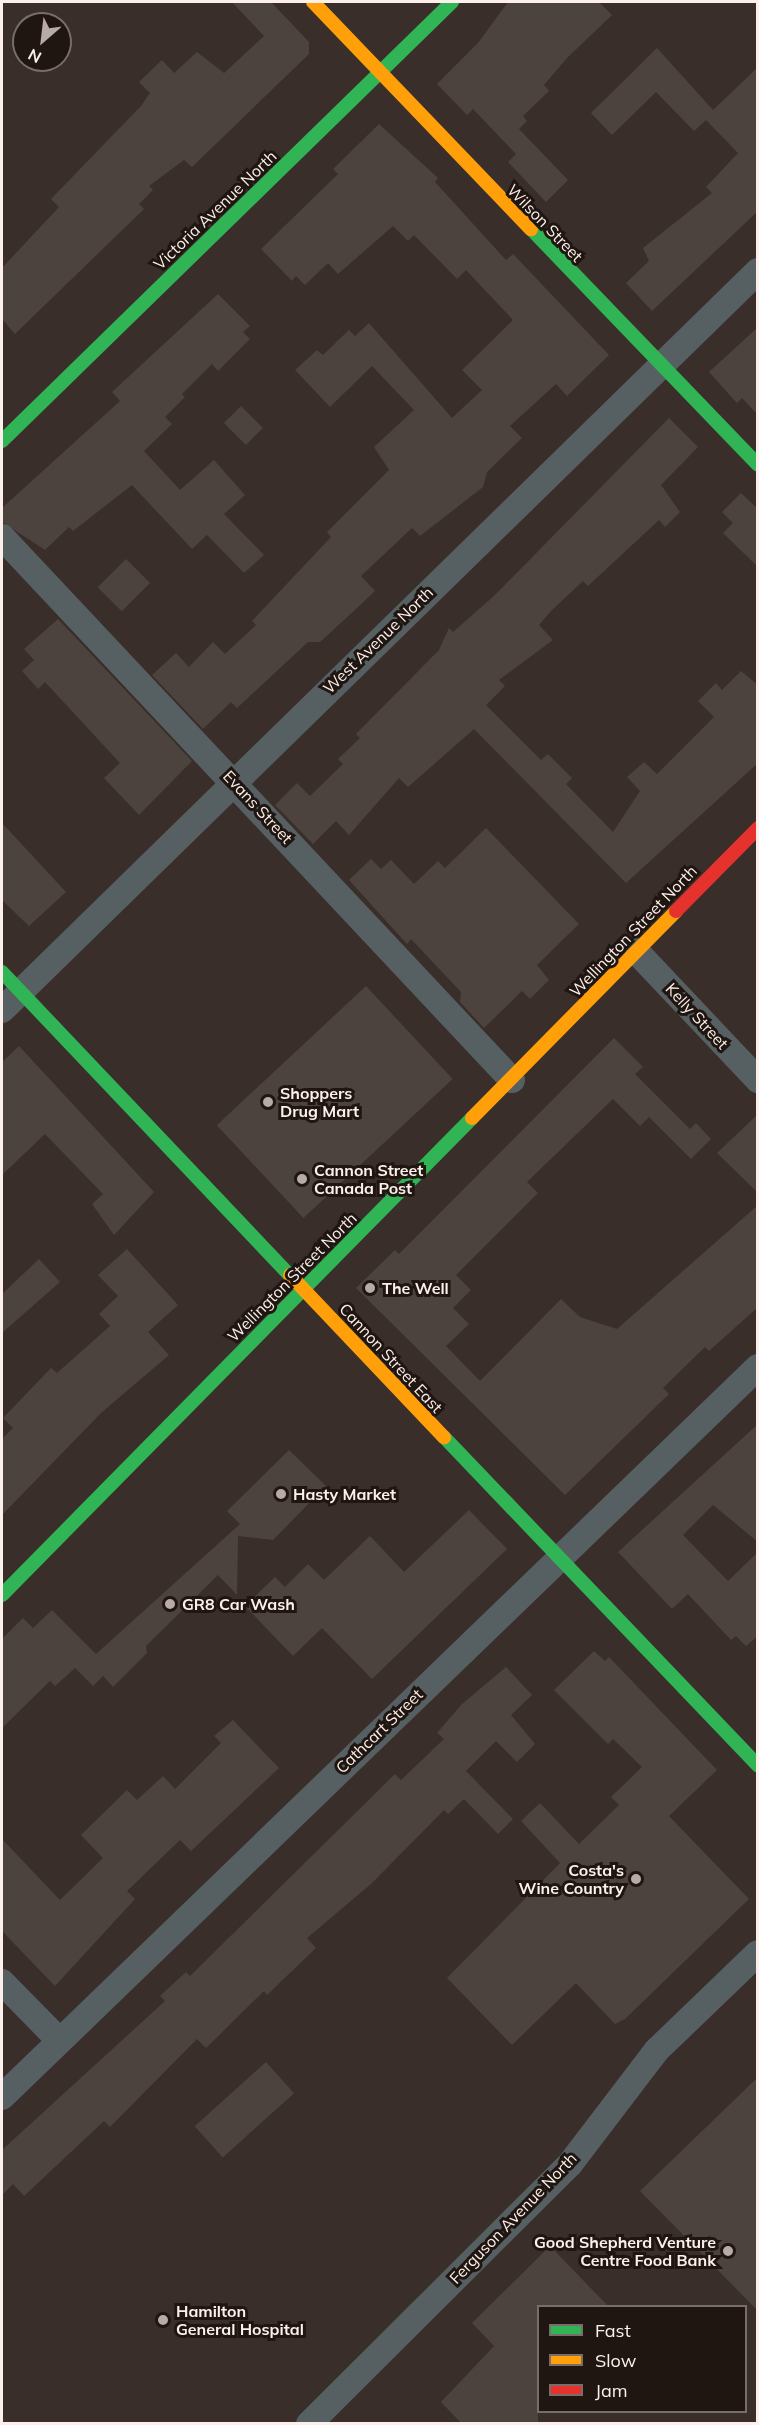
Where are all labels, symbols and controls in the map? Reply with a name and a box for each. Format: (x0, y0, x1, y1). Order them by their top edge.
north arrow (12, 12, 72, 72)
text: N (24, 44, 45, 68)
street label: Victoria Avenue North (150, 146, 280, 274)
street label: Wilson Street (503, 180, 587, 266)
street label: West Avenue North (319, 583, 437, 697)
street label: Evans Street (219, 766, 297, 848)
street label: Wellington Street North (565, 861, 701, 1001)
street label: Kelly Street (662, 979, 732, 1053)
place label: Shoppers Drug Mart (280, 1083, 359, 1121)
marker: Shoppers Drug Mart (261, 1095, 275, 1109)
place label: Cannon Street Canada Post (314, 1160, 423, 1198)
marker: Cannon Street Canada Post (295, 1172, 309, 1186)
street label: Wellington Street North (223, 1208, 361, 1346)
place label: The Well (382, 1278, 449, 1298)
marker: The Well (363, 1281, 377, 1295)
street label: Cannon Street East (335, 1299, 447, 1417)
place label: Hasty Market (293, 1484, 396, 1504)
marker: Hasty Market (274, 1487, 288, 1501)
place label: GR8 Car Wash (182, 1594, 295, 1614)
marker: GR8 Car Wash (163, 1597, 177, 1611)
street label: Cathcart Street (332, 1685, 426, 1777)
place label: Costa's Wine Country (519, 1860, 624, 1898)
marker: Costa's Wine Country (629, 1872, 643, 1886)
street label: Ferguson Avenue North (445, 2148, 581, 2288)
place label: Good Shepherd Venture Centre Food Bank (534, 2232, 716, 2270)
marker: Good Shepherd Venture Centre Food Bank (721, 2244, 735, 2258)
place label: Hamilton General Hospital (176, 2301, 304, 2339)
legend (537, 2305, 747, 2413)
marker: Hamilton General Hospital (154, 2311, 172, 2329)
text: Fast (595, 2319, 631, 2342)
text: Slow (595, 2349, 636, 2372)
text: Jam (595, 2379, 628, 2402)

